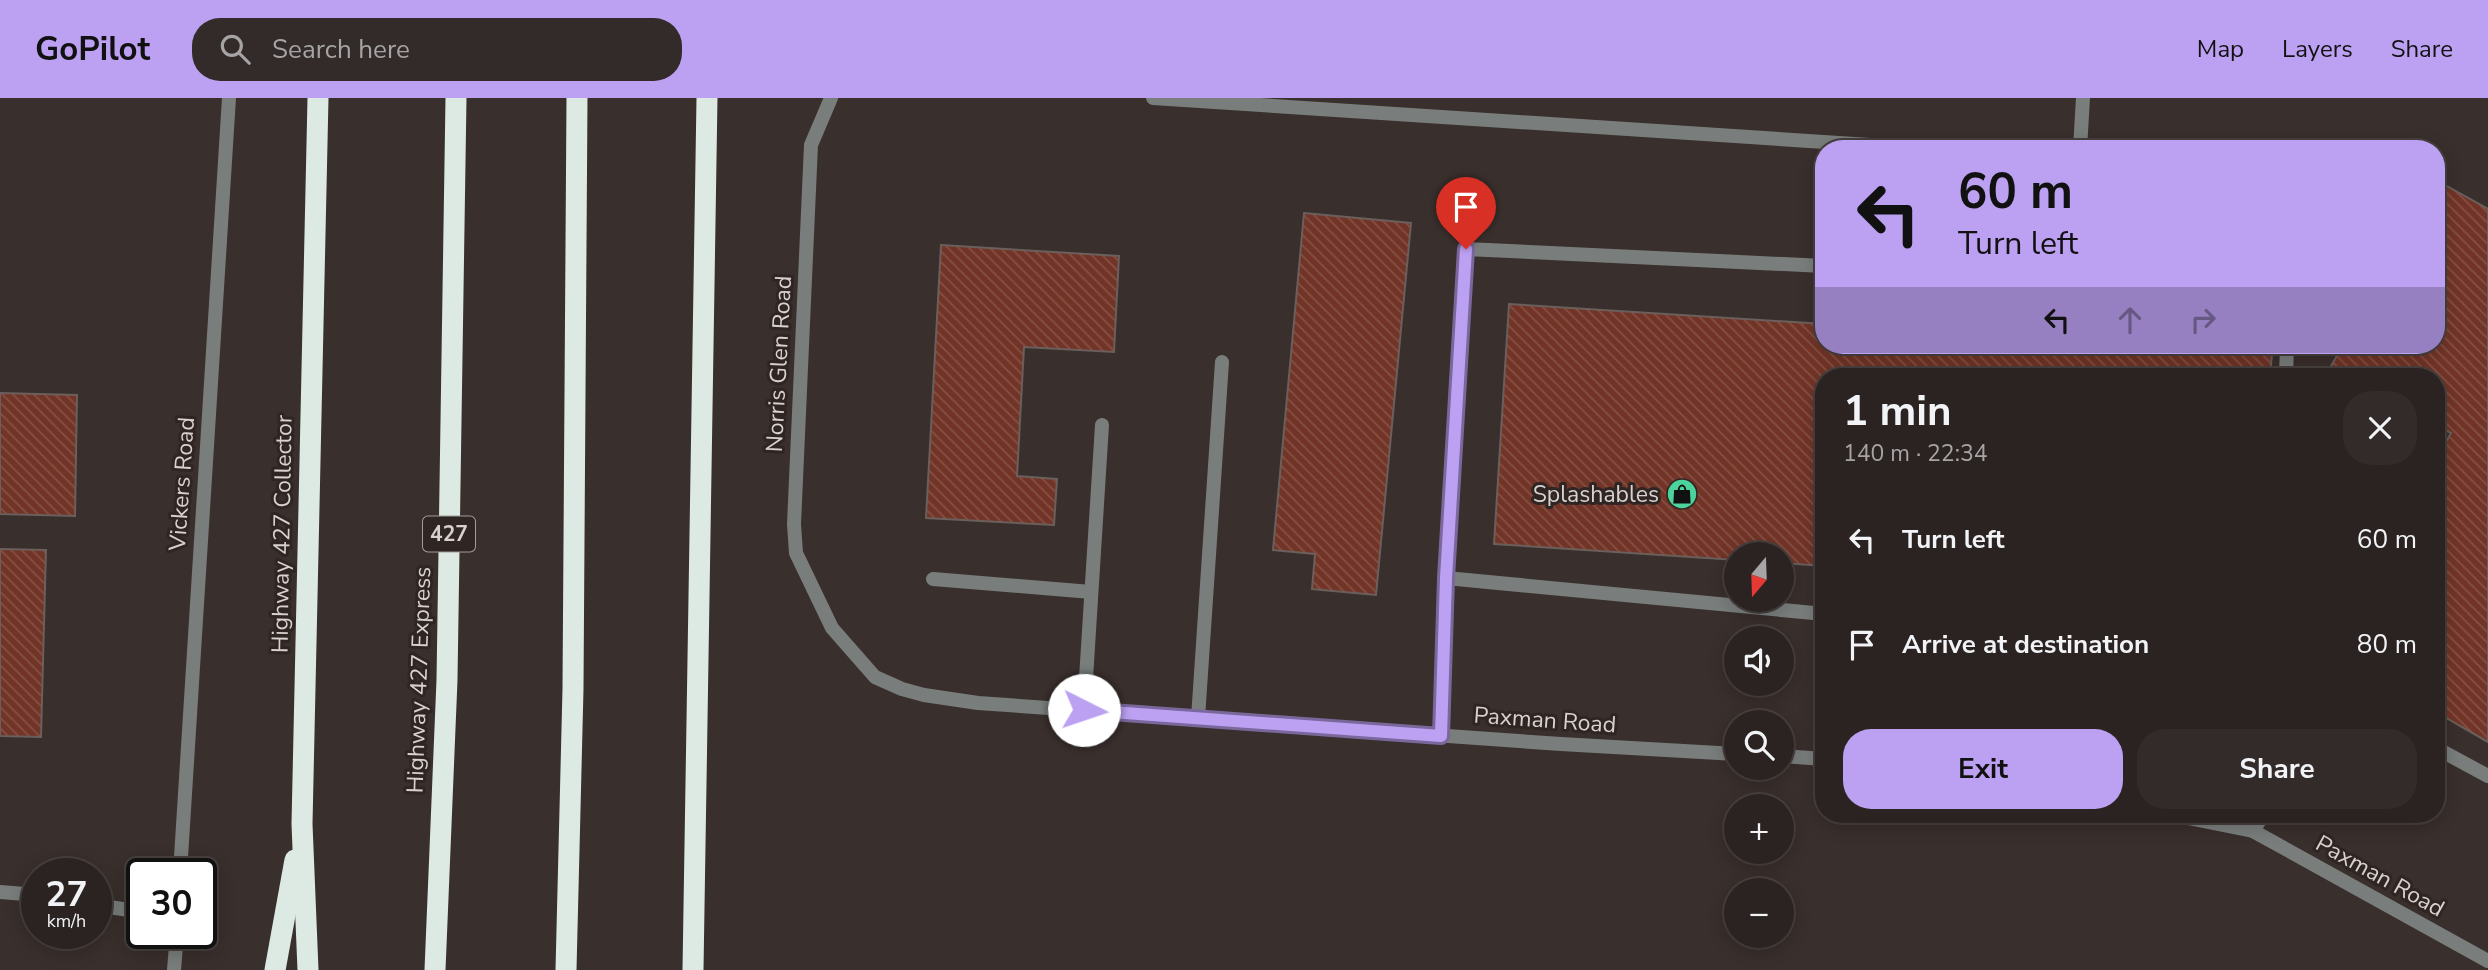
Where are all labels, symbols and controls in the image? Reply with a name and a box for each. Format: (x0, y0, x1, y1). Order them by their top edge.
search box (192, 18, 682, 81)
text: GoPilot (35, 27, 150, 72)
icon: search (216, 30, 254, 68)
text: Search here (272, 32, 410, 67)
text: Map (2197, 33, 2244, 65)
text: Layers (2282, 33, 2353, 65)
text: Share (2391, 33, 2453, 65)
text: 60 m (1958, 158, 2073, 225)
icon: left (1843, 168, 1934, 259)
pin (1436, 177, 1496, 249)
icon: arrive (1447, 188, 1485, 226)
text: Turn left (1958, 222, 2078, 265)
street label: Norris Glen Road (759, 275, 799, 453)
icon: left (2038, 301, 2076, 339)
icon: ahead (2111, 301, 2149, 339)
icon: right (2184, 301, 2222, 339)
text: 1 min (1843, 383, 1952, 440)
button: close (2343, 391, 2417, 465)
street label: Highway 427 Collector (264, 414, 300, 653)
street label: Vickers Road (162, 416, 202, 553)
text: 140 m · 22:34 (1843, 438, 1988, 469)
shop icon: Splashables (1665, 477, 1699, 511)
place label: Splashables (1533, 479, 1659, 510)
road number: 427 (423, 516, 475, 551)
icon: left (1843, 521, 1881, 559)
text: Turn left (1902, 522, 2005, 557)
text: 60 m (2357, 522, 2417, 557)
north arrow (1724, 542, 1794, 612)
map controls (1724, 542, 1794, 948)
street label: Highway 427 Express (400, 566, 438, 794)
button: sound (1724, 626, 1794, 696)
icon: arrive (1843, 626, 1881, 664)
text: Arrive at destination (1902, 627, 2149, 662)
text: 80 m (2357, 627, 2417, 662)
position arrow (1047, 673, 1121, 747)
street label: Paxman Road (1473, 700, 1617, 740)
button: search (1724, 710, 1794, 780)
button: Exit (1843, 729, 2123, 809)
button: Share (2137, 729, 2417, 809)
button: + (1724, 794, 1794, 864)
street label: Paxman Road (2310, 828, 2450, 924)
speed limit sign: 30 (126, 858, 217, 949)
text: 27 (45, 871, 88, 918)
button: − (1724, 878, 1794, 948)
text: km/h (47, 909, 86, 933)

